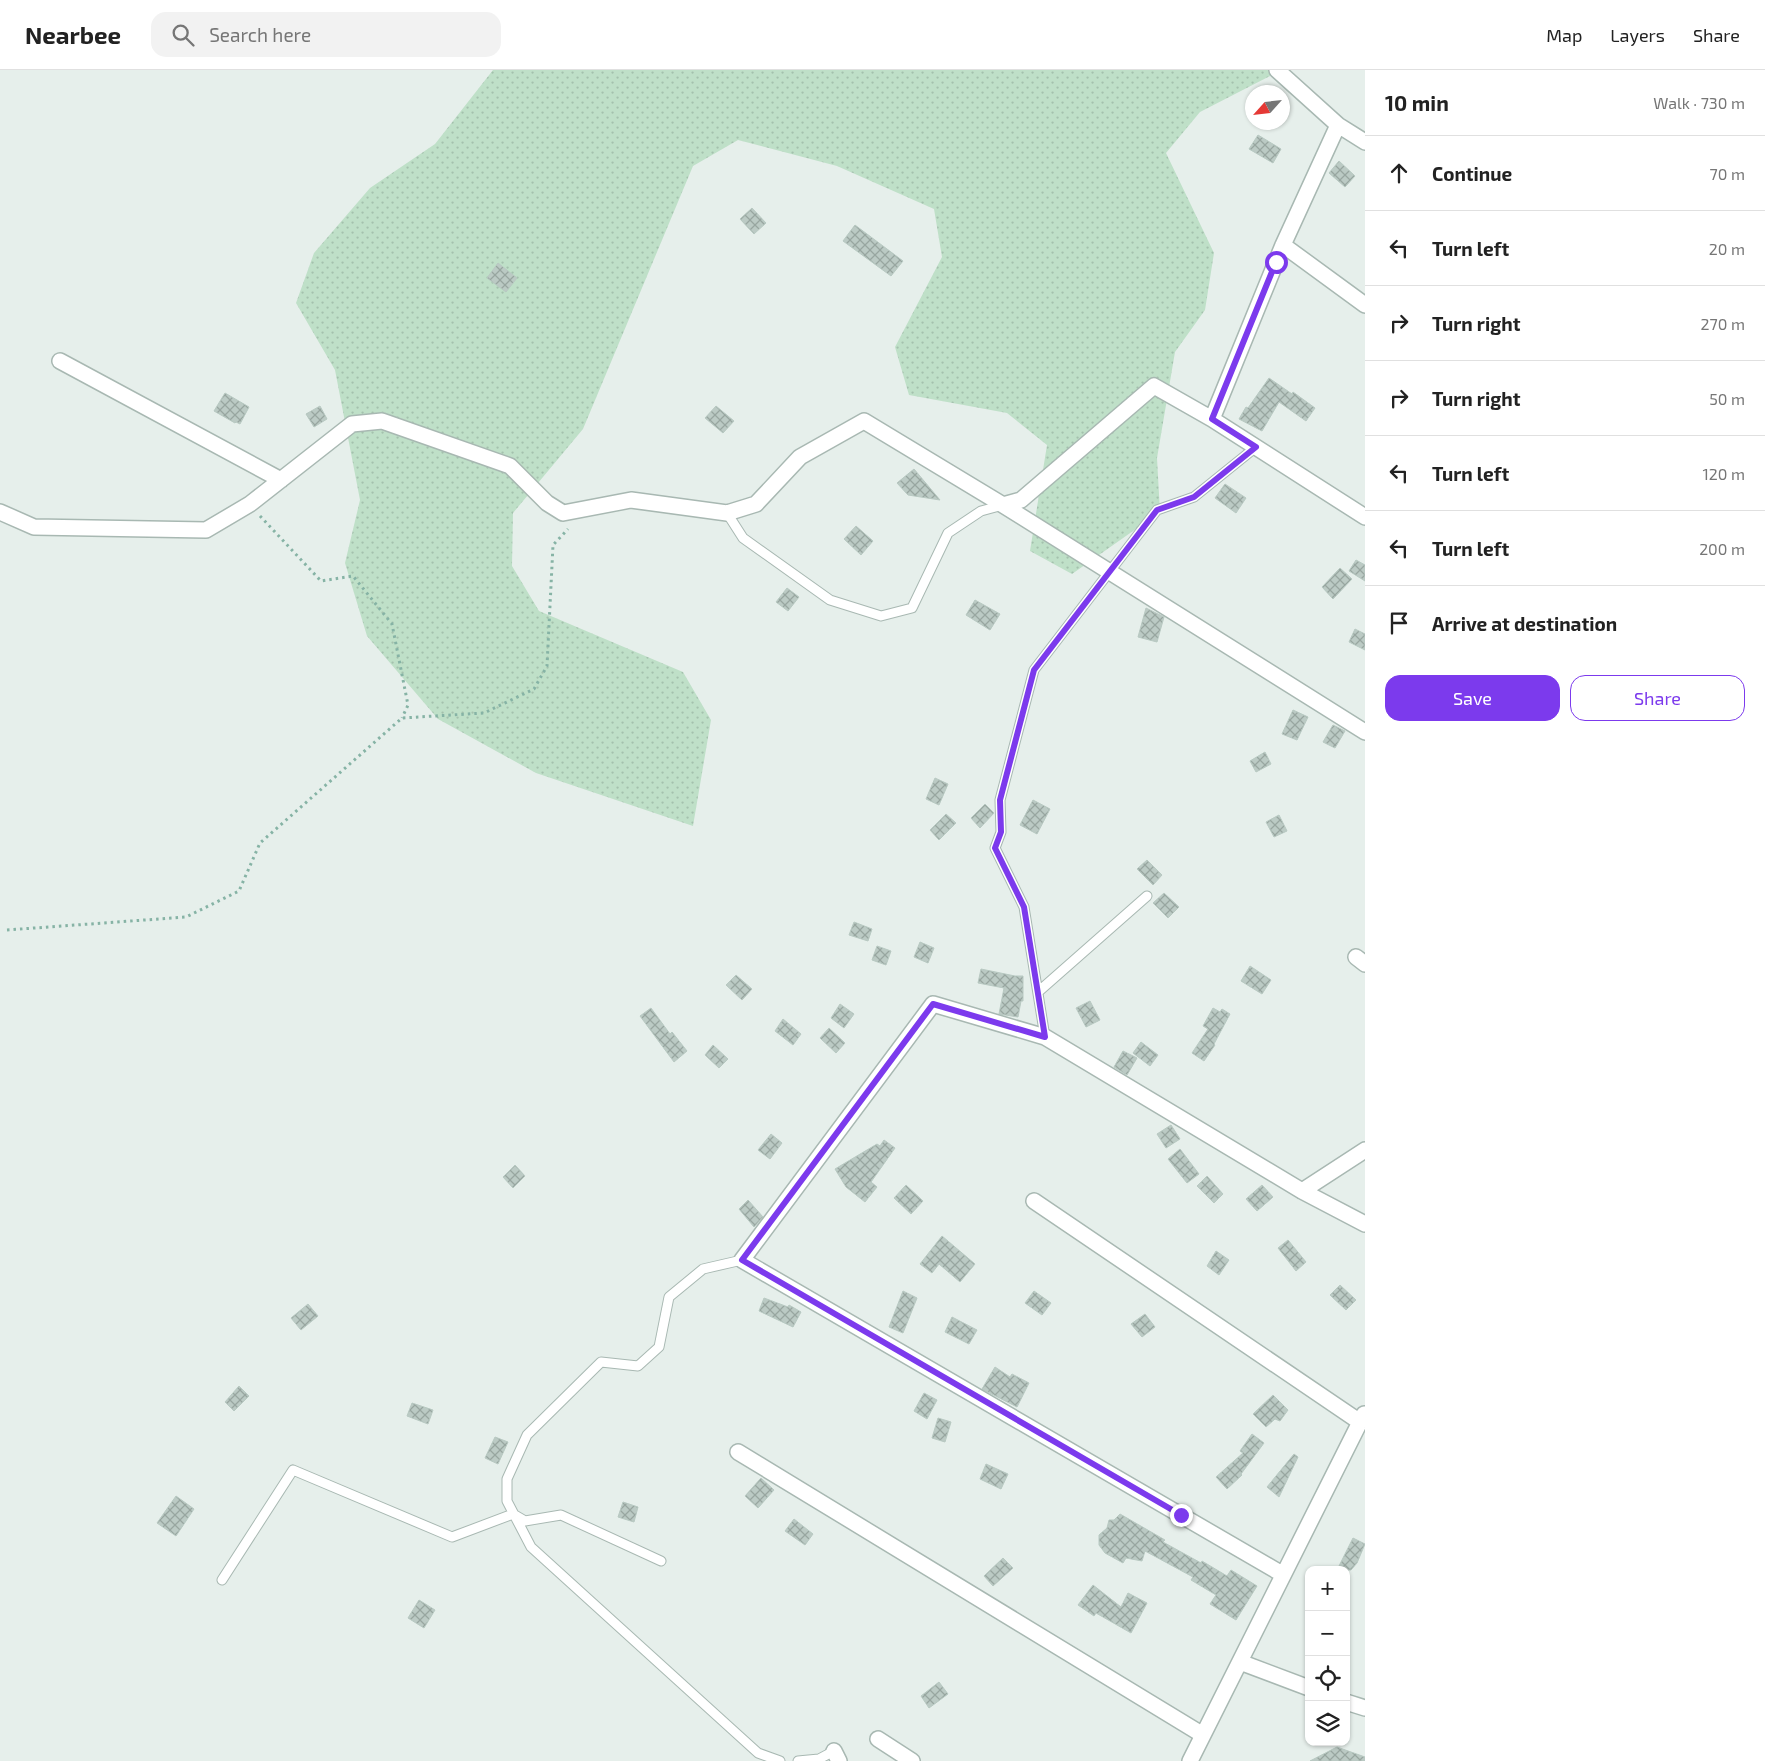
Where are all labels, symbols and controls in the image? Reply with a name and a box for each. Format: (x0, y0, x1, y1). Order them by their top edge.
search box (151, 12, 501, 57)
text: Nearbee (25, 20, 121, 49)
icon: search (169, 21, 197, 49)
text: Search here (209, 23, 311, 46)
text: Map (1546, 24, 1582, 46)
text: Layers (1610, 24, 1665, 46)
text: Share (1693, 24, 1740, 46)
north arrow (1245, 85, 1290, 130)
text: 10 min (1385, 90, 1449, 115)
text: Walk · 730 m (1653, 93, 1745, 112)
icon: ahead (1385, 159, 1413, 187)
text: Continue (1432, 162, 1512, 185)
text: 70 m (1710, 164, 1745, 183)
icon: left (1385, 234, 1413, 262)
text: Turn left (1432, 237, 1509, 260)
text: 20 m (1709, 239, 1745, 258)
route start (1265, 251, 1288, 274)
icon: right (1385, 309, 1413, 337)
text: Turn right (1432, 312, 1520, 335)
text: 270 m (1701, 314, 1745, 333)
icon: right (1385, 384, 1413, 412)
text: Turn right (1432, 387, 1520, 410)
text: 50 m (1709, 389, 1745, 408)
icon: left (1385, 459, 1413, 487)
text: Turn left (1432, 462, 1509, 485)
text: 120 m (1702, 464, 1745, 483)
icon: left (1385, 534, 1413, 562)
text: Turn left (1432, 537, 1509, 560)
text: 200 m (1699, 539, 1745, 558)
icon: arrive (1385, 609, 1413, 637)
text: Arrive at destination (1432, 612, 1617, 635)
button: Save (1385, 675, 1560, 721)
button: Share (1570, 675, 1745, 721)
route end (1170, 1504, 1193, 1527)
map controls (1305, 1566, 1350, 1746)
button: + (1305, 1566, 1350, 1611)
button: − (1305, 1611, 1350, 1656)
button: locate (1305, 1656, 1350, 1701)
button: layers (1305, 1701, 1350, 1746)

